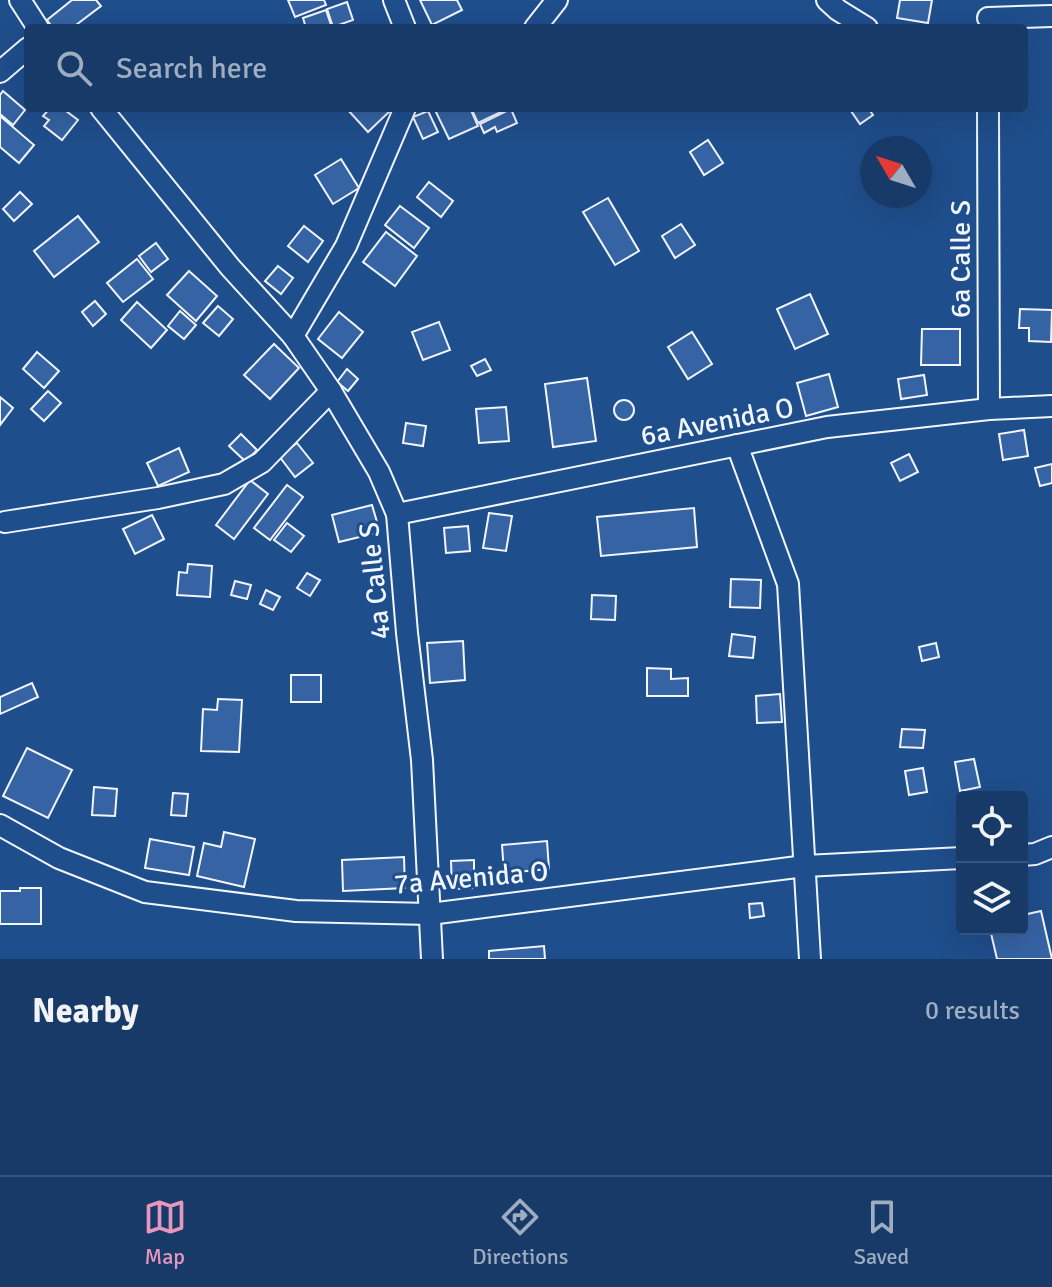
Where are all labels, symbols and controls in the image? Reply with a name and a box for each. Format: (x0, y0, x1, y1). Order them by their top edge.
search box (24, 24, 1028, 112)
icon: search (52, 46, 96, 90)
text: Search here (116, 50, 267, 87)
north arrow (860, 136, 932, 208)
street label: 6a Calle S (944, 200, 978, 318)
street label: 6a Avenida O (638, 391, 797, 453)
street label: 4a Calle S (352, 520, 398, 641)
map controls (956, 791, 1028, 935)
button: locate (956, 791, 1028, 863)
street label: 7a Avenida O (392, 854, 550, 902)
button: layers (956, 863, 1028, 935)
text: Nearby (32, 990, 139, 1032)
text: 0 results (925, 995, 1020, 1027)
tab: Map (143, 1195, 187, 1270)
tab: Directions (472, 1195, 568, 1270)
tab: Saved (854, 1195, 909, 1270)

